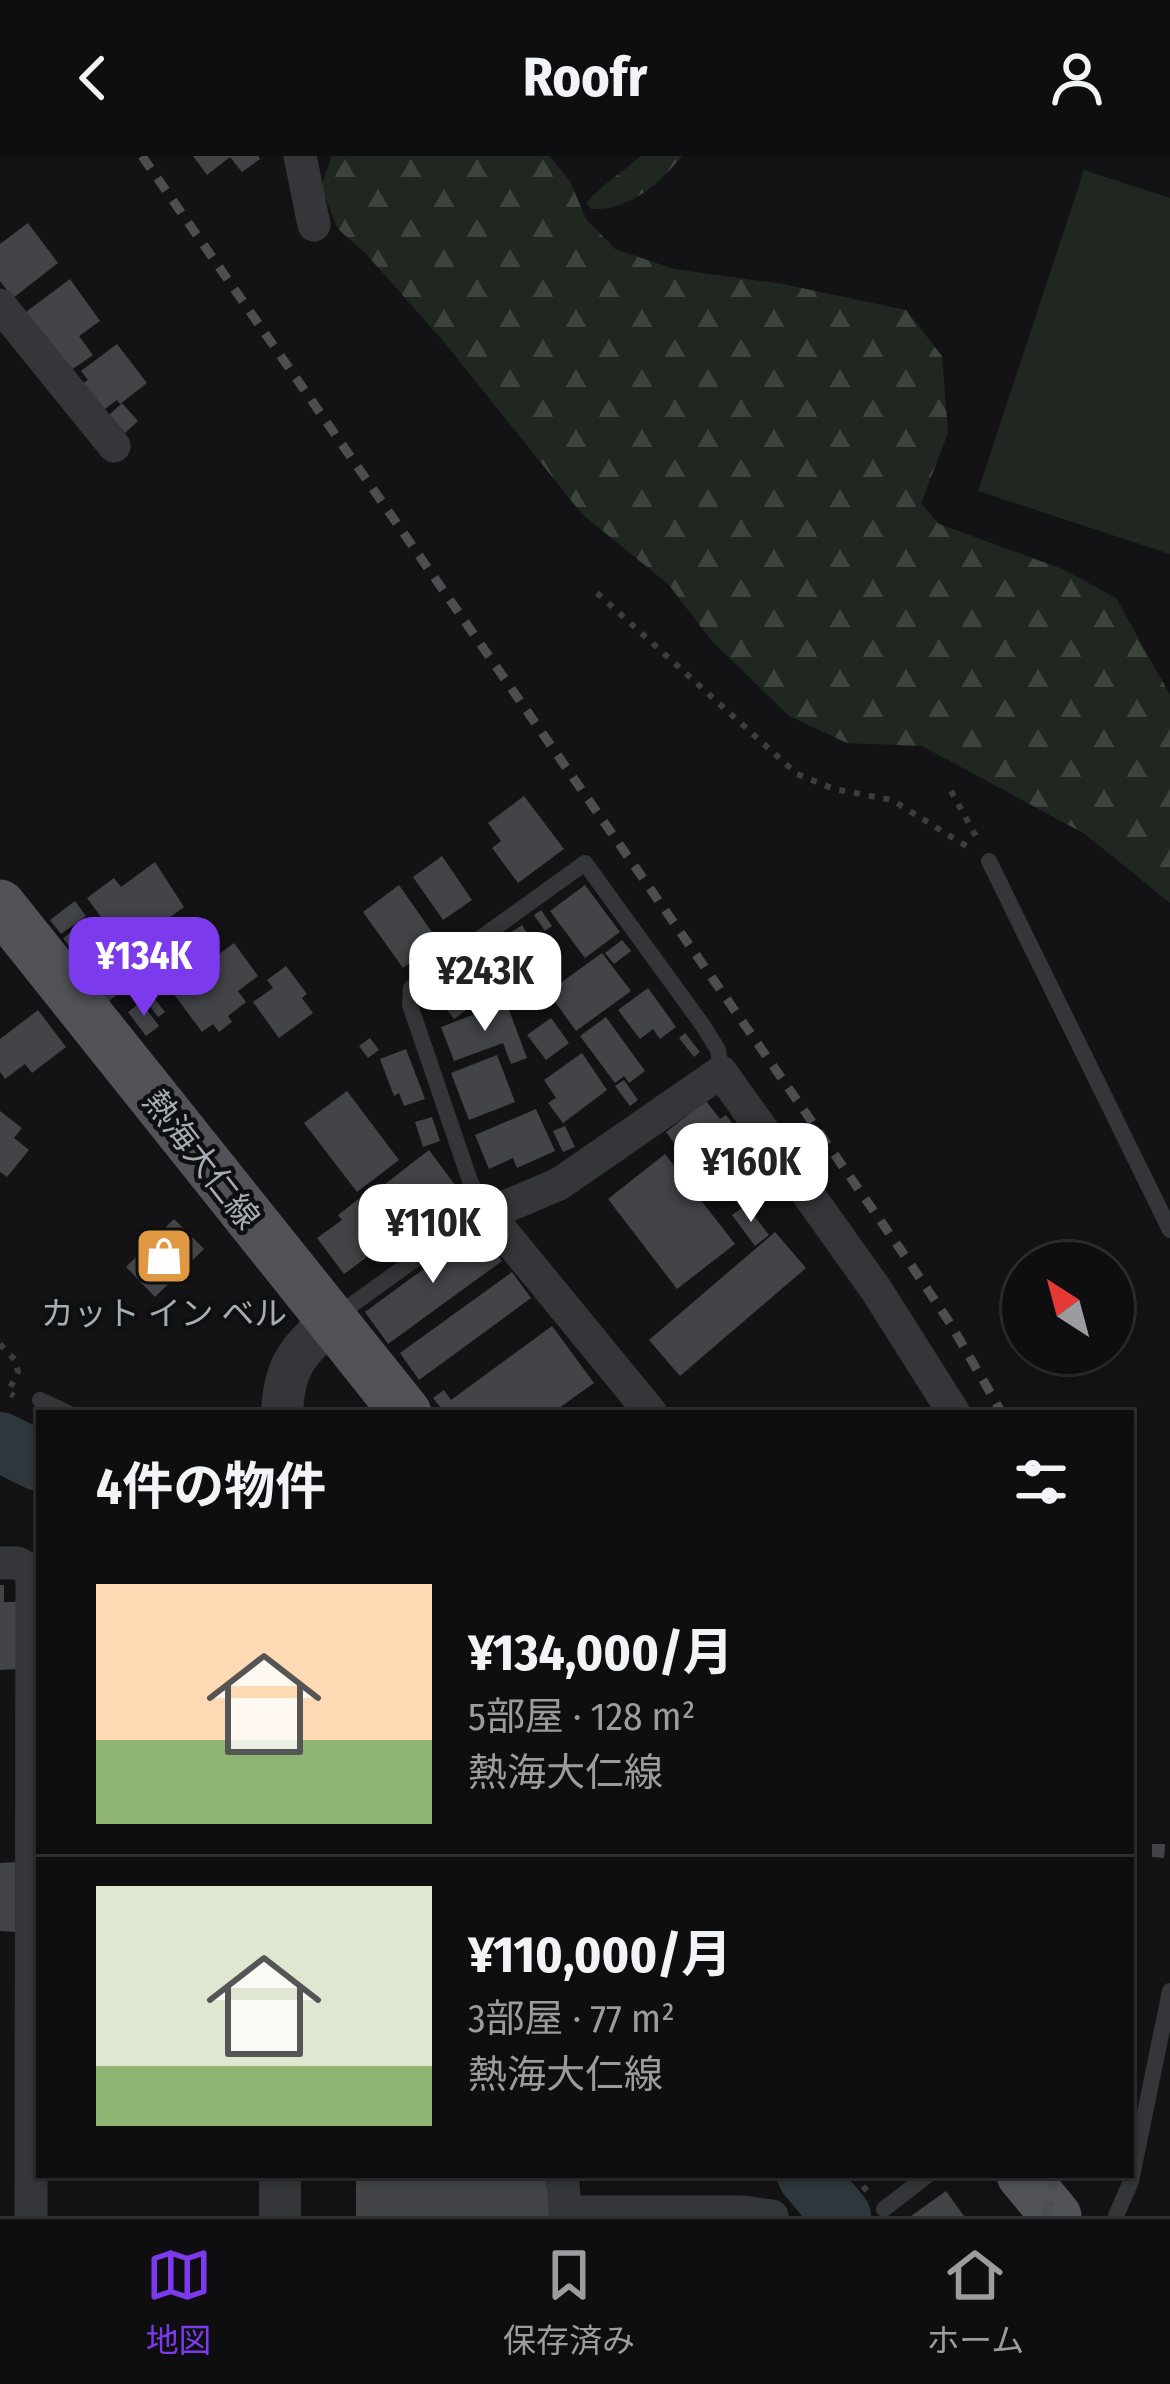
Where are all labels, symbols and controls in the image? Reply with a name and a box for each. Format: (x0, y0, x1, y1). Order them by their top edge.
icon: back (60, 45, 126, 111)
icon: person (1044, 45, 1110, 111)
text: Roofr (523, 46, 647, 110)
pin: ¥134K (60, 917, 228, 1019)
pin: ¥243K (401, 932, 569, 1034)
text: ¥134K (96, 933, 192, 979)
text: ¥243K (436, 948, 534, 994)
street label: 熱海大仁線 (135, 1082, 268, 1237)
pin: ¥160K (667, 1123, 835, 1225)
text: ¥160K (701, 1139, 801, 1185)
pin: ¥110K (349, 1184, 517, 1286)
text: ¥110K (385, 1200, 481, 1246)
shop icon: カット イン ベル (133, 1225, 195, 1287)
north arrow (1002, 1242, 1134, 1374)
map controls (1002, 1242, 1134, 1374)
place label: カット イン ベル (41, 1294, 287, 1334)
icon: filters (1008, 1449, 1074, 1515)
text: 4件の物件 (96, 1456, 326, 1518)
text: ¥134,000/月 (468, 1622, 734, 1684)
icon: home (192, 1632, 336, 1776)
text: 5部屋 · 128 m² (468, 1694, 696, 1740)
text: 熱海大仁線 (468, 1750, 663, 1796)
text: ¥110,000/月 (468, 1924, 732, 1986)
icon: home (192, 1934, 336, 2078)
text: 3部屋 · 77 m² (468, 1996, 675, 2042)
text: 熱海大仁線 (468, 2052, 663, 2098)
tab: 地図 (146, 2242, 212, 2362)
tab: 保存済み (503, 2242, 635, 2362)
tab: ホーム (926, 2242, 1024, 2362)

